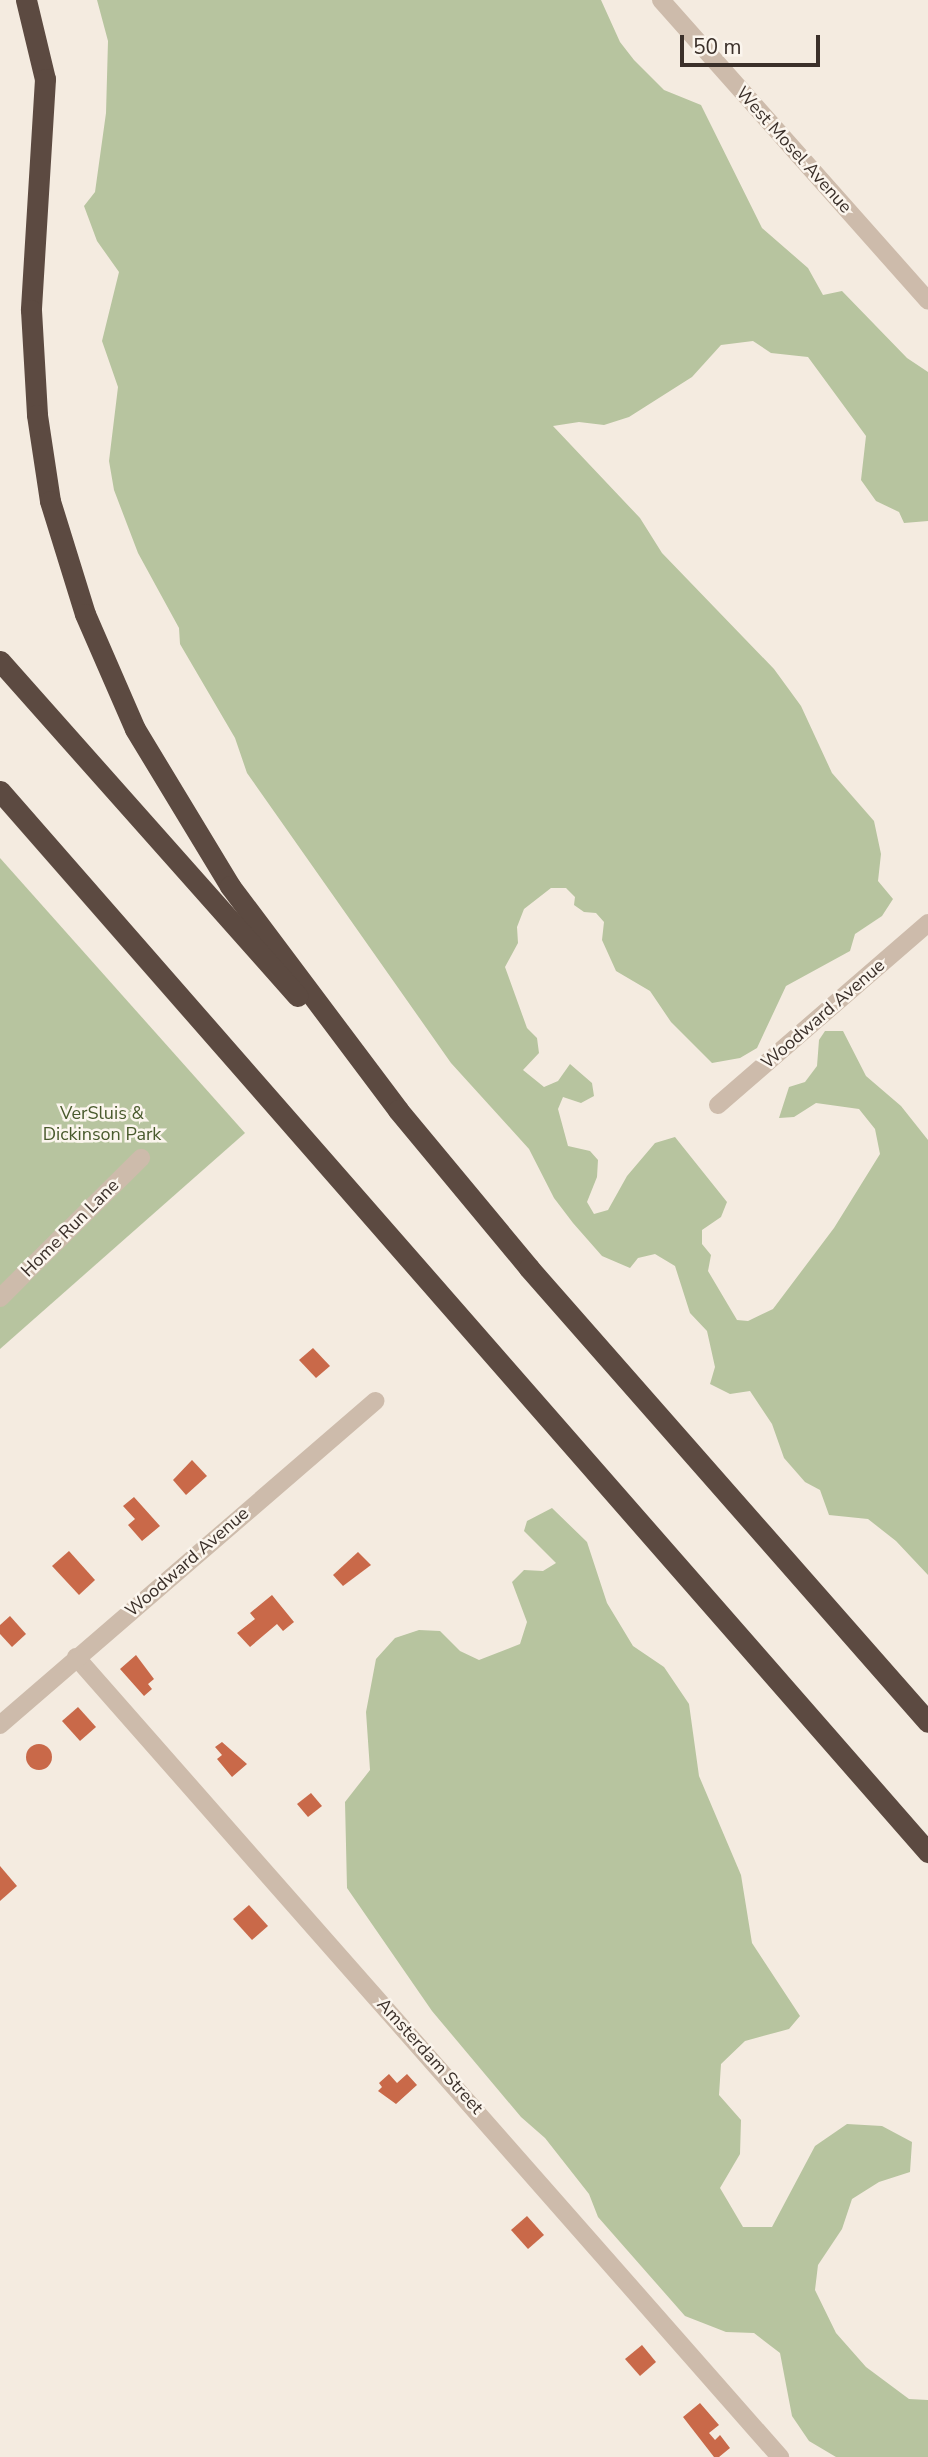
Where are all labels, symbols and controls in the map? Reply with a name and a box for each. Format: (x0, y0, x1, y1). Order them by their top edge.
scale bar (683, 21, 823, 65)
text: 50 m (693, 33, 742, 61)
street label: West Mosel Avenue (732, 82, 856, 218)
street label: Woodward Avenue (757, 955, 889, 1073)
park label: VerSluis & Dickinson Park (43, 1103, 161, 1146)
street label: Home Run Lane (17, 1175, 123, 1281)
street label: Woodward Avenue (121, 1503, 253, 1621)
street label: Amsterdam Street (372, 1994, 488, 2118)

